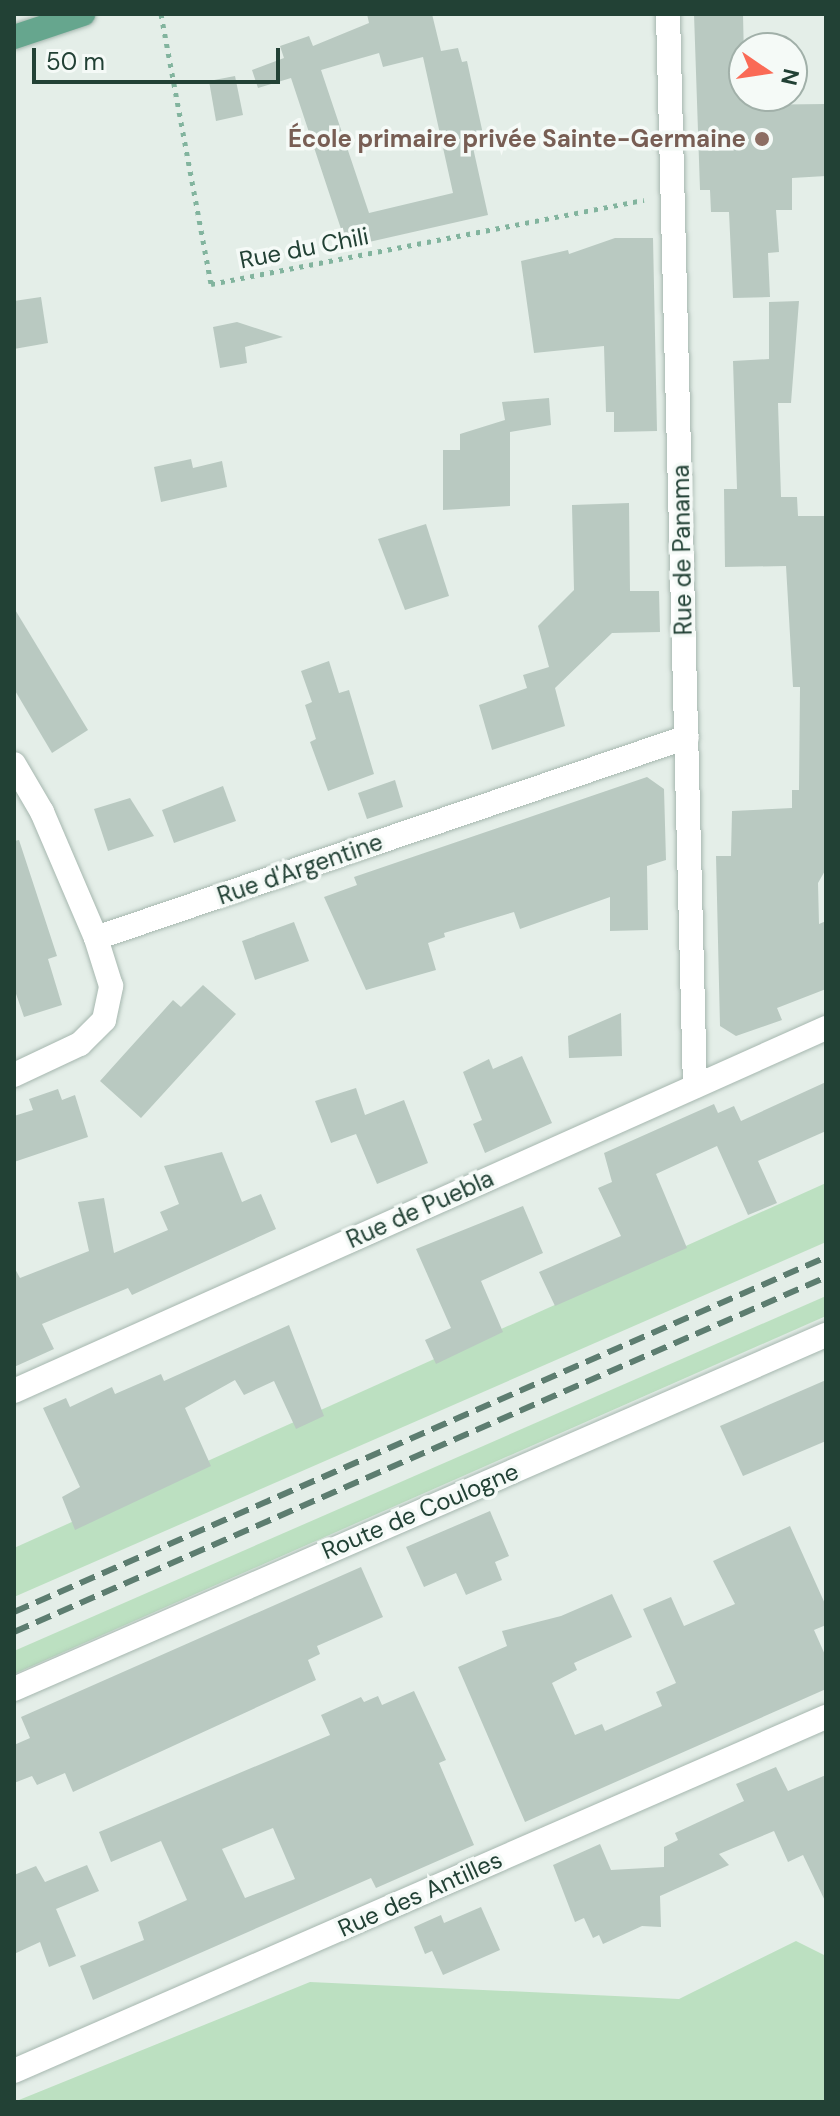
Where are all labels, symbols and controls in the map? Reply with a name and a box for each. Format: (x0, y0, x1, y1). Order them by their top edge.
scale bar (36, 32, 284, 82)
north arrow (728, 32, 808, 112)
text: 50 m (46, 46, 105, 77)
text: N (774, 66, 806, 88)
place label: École primaire privée Sainte-Germaine (288, 125, 746, 153)
marker: École primaire privée Sainte-Germaine (753, 130, 771, 148)
street label: Rue du Chili (237, 221, 371, 275)
street label: Rue de Panama (666, 464, 698, 636)
street label: Rue d'Argentine (214, 827, 386, 911)
street label: Rue de Puebla (342, 1164, 498, 1254)
street label: Route de Coulogne (317, 1457, 523, 1565)
street label: Rue des Antilles (334, 1845, 506, 1943)

